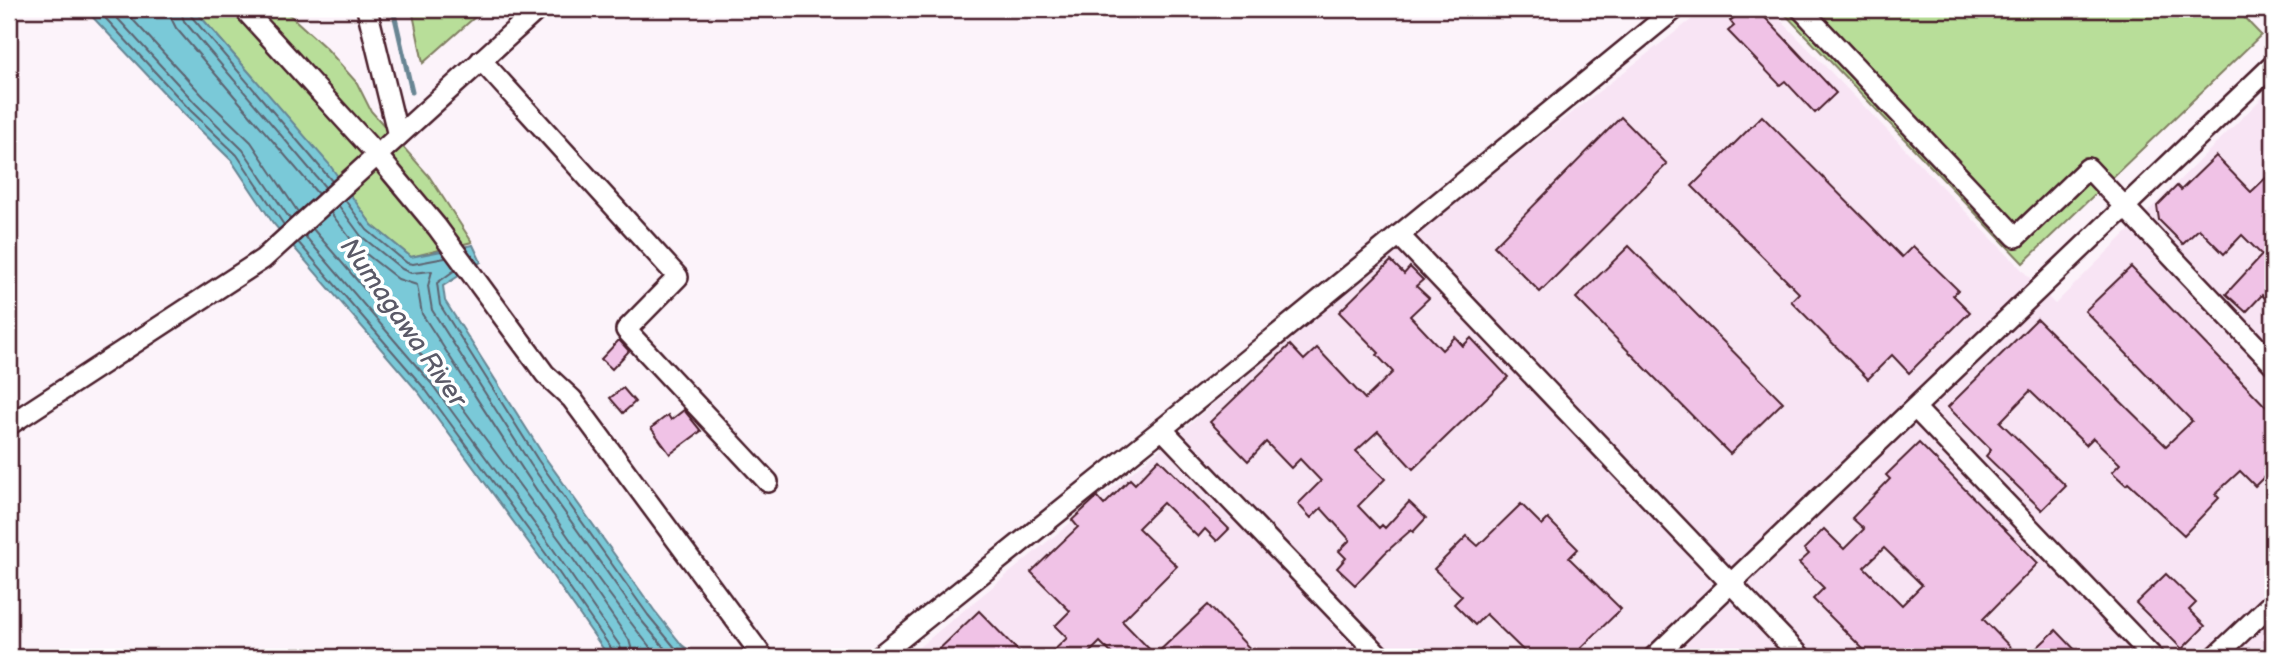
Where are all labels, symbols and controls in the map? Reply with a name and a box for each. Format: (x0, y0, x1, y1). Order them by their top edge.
water label: Numagawa River (333, 233, 473, 414)

